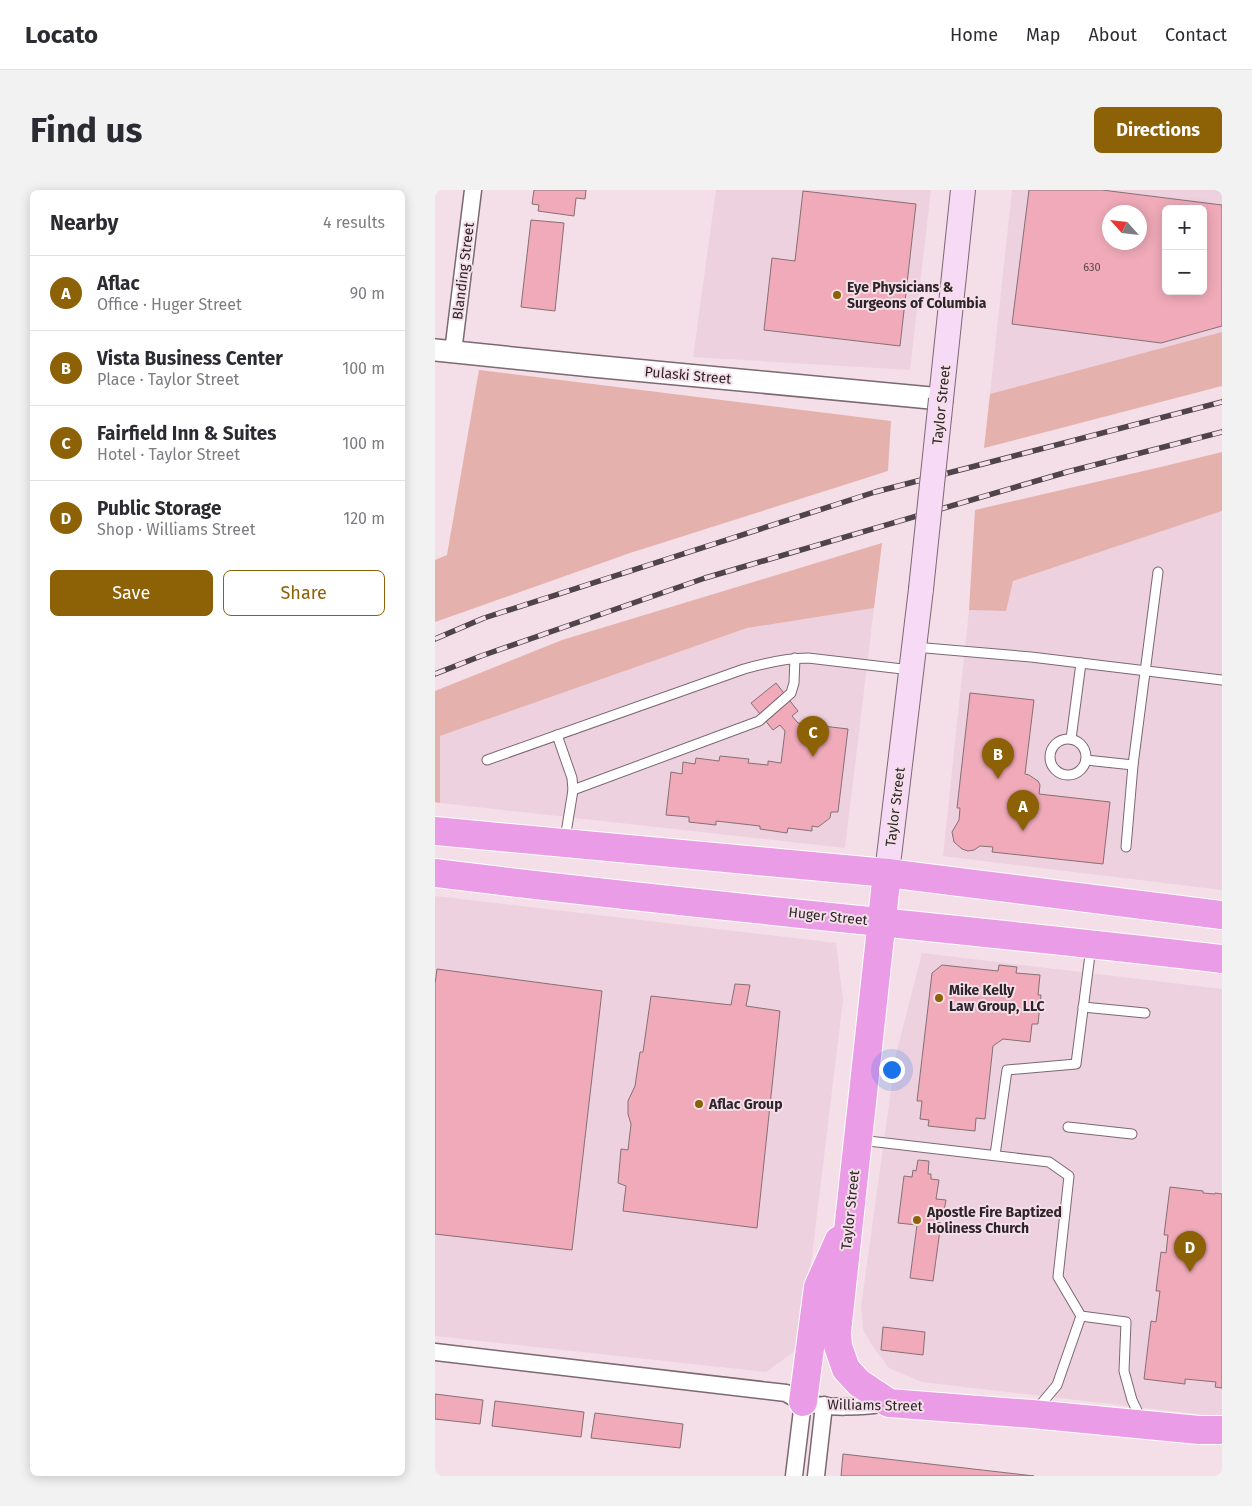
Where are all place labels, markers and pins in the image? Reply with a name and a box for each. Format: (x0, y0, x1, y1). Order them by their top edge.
place label: Eye Physicians & Surgeons of Columbia (847, 279, 987, 312)
marker: Eye Physicians & Surgeons of Columbia (831, 289, 843, 301)
pin: C (797, 716, 829, 757)
pin: B (982, 738, 1014, 779)
pin: A (1007, 790, 1039, 831)
place label: Mike Kelly Law Group, LLC (949, 982, 1045, 1015)
marker: Mike Kelly Law Group, LLC (933, 992, 945, 1004)
place label: Aflac Group (708, 1096, 783, 1113)
marker: Aflac Group (693, 1098, 705, 1110)
place label: Apostle Fire Baptized Holiness Church (926, 1204, 1062, 1237)
marker: Apostle Fire Baptized Holiness Church (911, 1214, 923, 1226)
pin: D (1174, 1231, 1206, 1272)

